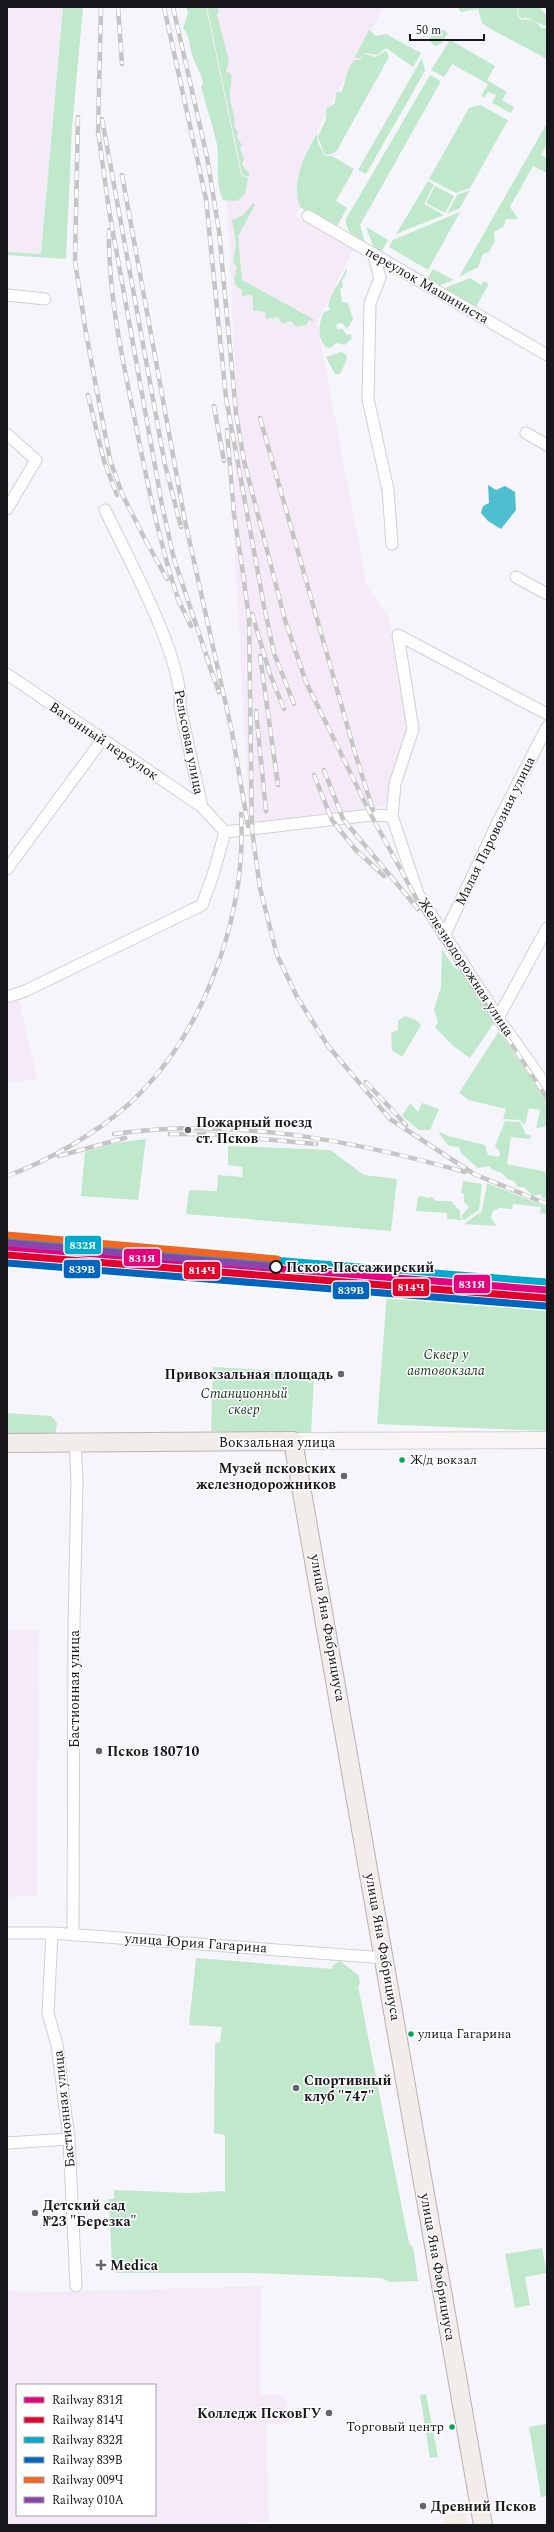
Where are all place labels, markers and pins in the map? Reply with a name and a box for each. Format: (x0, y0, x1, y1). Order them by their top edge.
place label: Пожарный поезд ст. Псков (196, 1112, 312, 1149)
marker: Пожарный поезд ст. Псков (183, 1125, 193, 1135)
place label: Псков-Пассажирский (286, 1257, 434, 1278)
marker: Псков-Пассажирский (269, 1260, 283, 1274)
place label: Привокзальная площадь (165, 1364, 334, 1385)
marker: Привокзальная площадь (336, 1369, 346, 1379)
place label: Ж/д вокзал (410, 1450, 477, 1470)
marker: Ж/д вокзал (397, 1455, 407, 1465)
place label: Музей псковских железнодорожников (196, 1458, 336, 1495)
marker: Музей псковских железнодорожников (339, 1471, 349, 1481)
place label: Псков 180710 (107, 1741, 199, 1762)
marker: Псков 180710 (94, 1746, 104, 1756)
place label: улица Гагарина (417, 2024, 512, 2044)
marker: улица Гагарина (406, 2029, 416, 2039)
place label: Спортивный клуб "747" (304, 2070, 391, 2107)
marker: Спортивный клуб "747" (291, 2083, 301, 2093)
place label: Детский сад №23 "Березка" (43, 2195, 137, 2232)
marker: Детский сад №23 "Березка" (30, 2208, 40, 2218)
place label: Medica (110, 2255, 159, 2276)
marker: Medica (95, 2259, 107, 2271)
place label: Колледж ПсковГУ (197, 2403, 322, 2424)
marker: Колледж ПсковГУ (324, 2408, 334, 2418)
place label: Торговый центр (346, 2417, 444, 2437)
marker: Торговый центр (447, 2422, 457, 2432)
place label: Древний Псков (431, 2496, 536, 2517)
marker: Древний Псков (418, 2501, 428, 2511)

